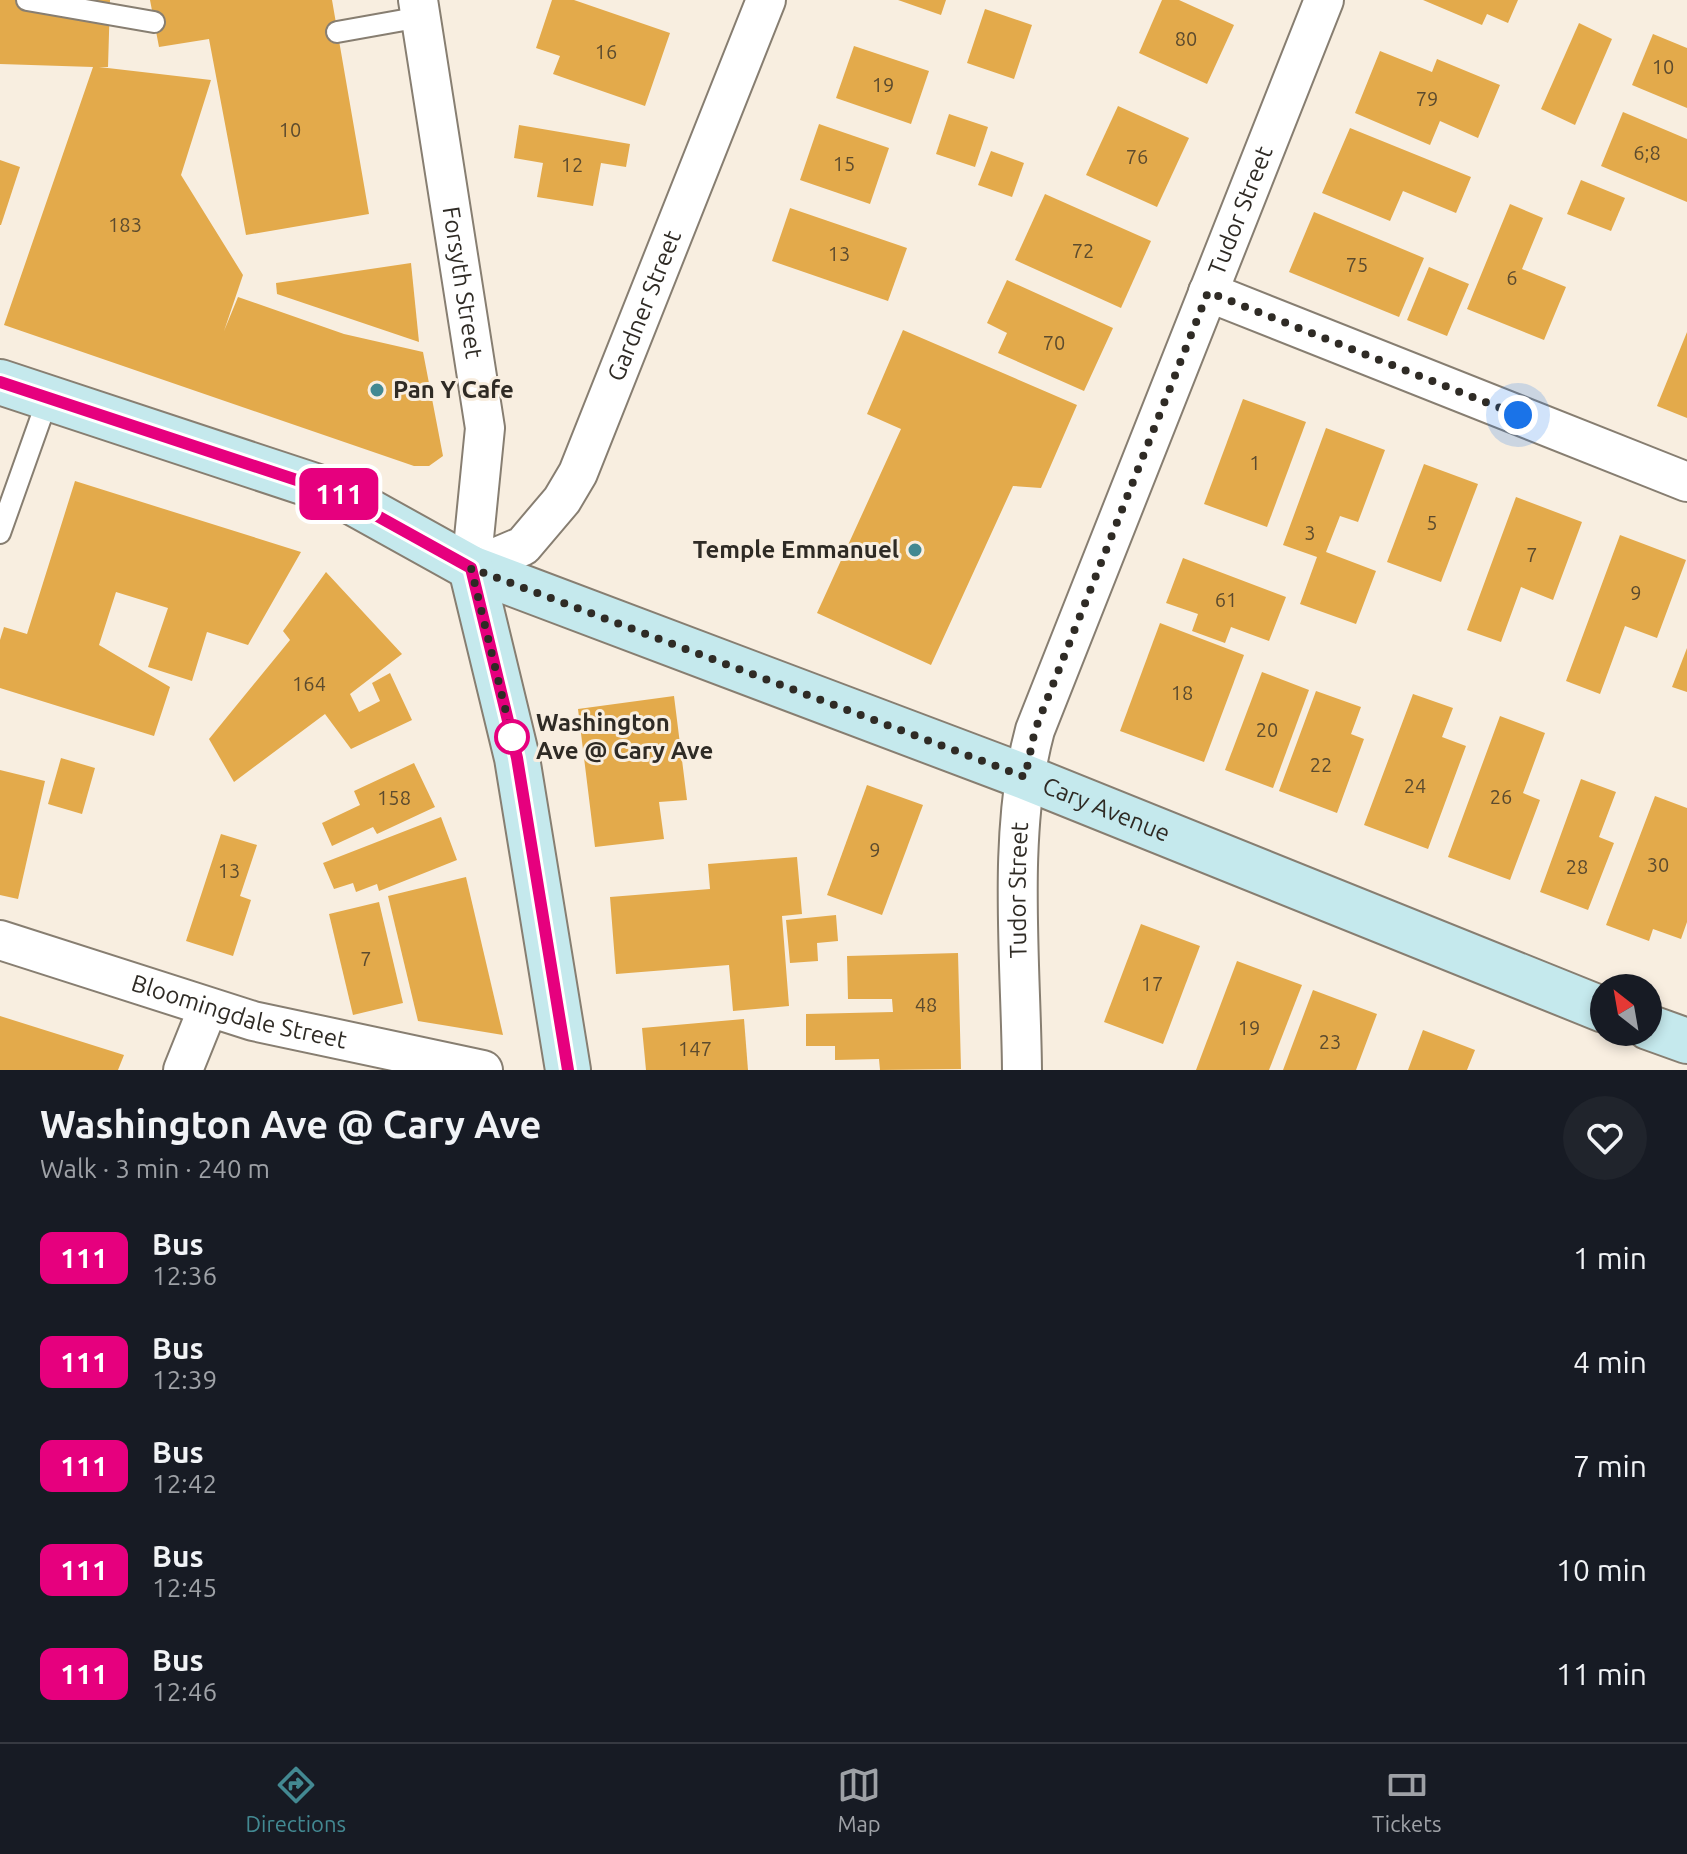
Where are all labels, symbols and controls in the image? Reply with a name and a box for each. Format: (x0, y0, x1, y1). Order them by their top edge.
house number: 80 (1175, 27, 1197, 50)
house number: 16 (595, 40, 617, 63)
house number: 10 (1652, 55, 1674, 78)
house number: 19 (872, 73, 894, 96)
house number: 79 (1416, 87, 1438, 110)
house number: 10 (279, 118, 301, 141)
house number: 6;8 (1633, 141, 1661, 164)
street label: Tudor Street (1203, 142, 1278, 279)
house number: 76 (1126, 145, 1148, 168)
house number: 15 (833, 152, 855, 175)
house number: 12 (561, 153, 583, 176)
street label: Forsyth Street (438, 205, 488, 361)
house number: 183 (108, 213, 142, 236)
street label: Gardner Street (602, 226, 686, 385)
house number: 72 (1072, 239, 1094, 262)
house number: 13 (828, 242, 850, 265)
house number: 75 (1346, 253, 1368, 276)
house number: 6 (1506, 266, 1518, 289)
house number: 70 (1043, 331, 1065, 354)
place label: Pan Y Cafe (393, 376, 514, 403)
marker: Pan Y Cafe (368, 381, 386, 399)
your location (1498, 395, 1538, 435)
house number: 1 (1249, 451, 1261, 474)
line badge: 111 (293, 468, 385, 520)
text: 111 (315, 478, 363, 509)
house number: 5 (1426, 511, 1438, 534)
house number: 3 (1304, 521, 1316, 544)
place label: Temple Emmanuel (693, 536, 899, 563)
marker: Temple Emmanuel (906, 541, 924, 559)
house number: 7 (1526, 543, 1538, 566)
house number: 9 (1630, 581, 1642, 604)
house number: 61 (1215, 588, 1237, 611)
house number: 164 (292, 672, 326, 695)
house number: 18 (1171, 681, 1193, 704)
place label: Washington Ave @ Cary Ave (536, 709, 713, 764)
house number: 20 (1256, 718, 1278, 741)
marker: Washington Ave @ Cary Ave (495, 720, 529, 754)
house number: 22 (1310, 753, 1332, 776)
street label: Cary Avenue (1039, 772, 1174, 847)
house number: 24 (1404, 774, 1426, 797)
house number: 26 (1490, 785, 1512, 808)
house number: 158 (377, 786, 411, 809)
street label: Tudor Street (1004, 820, 1033, 959)
house number: 9 (869, 838, 881, 861)
house number: 30 (1647, 853, 1669, 876)
house number: 28 (1566, 855, 1588, 878)
house number: 13 (218, 859, 240, 882)
house number: 7 (360, 947, 372, 970)
street label: Bloomingdale Street (128, 969, 350, 1054)
house number: 17 (1141, 972, 1163, 995)
north arrow (1590, 974, 1662, 1046)
map controls (1590, 974, 1662, 1046)
house number: 48 (915, 993, 937, 1016)
house number: 19 (1238, 1016, 1260, 1039)
house number: 23 (1319, 1030, 1341, 1053)
house number: 147 (678, 1037, 712, 1060)
button: heart (1563, 1096, 1647, 1180)
text: Washington Ave @ Cary Ave (40, 1103, 541, 1145)
text: Walk · 3 min · 240 m (40, 1154, 270, 1183)
text: Bus (152, 1227, 204, 1261)
text: 1 min (1573, 1241, 1647, 1275)
text: 111 (60, 1242, 108, 1273)
text: 12:36 (152, 1261, 217, 1290)
text: Bus (152, 1331, 204, 1365)
text: 4 min (1573, 1345, 1647, 1379)
text: 111 (60, 1346, 108, 1377)
text: 12:39 (152, 1365, 217, 1394)
text: Bus (152, 1435, 204, 1469)
text: 7 min (1573, 1449, 1647, 1483)
text: 111 (60, 1450, 108, 1481)
text: 12:42 (152, 1469, 217, 1498)
text: Bus (152, 1539, 204, 1573)
text: 10 min (1556, 1553, 1647, 1587)
text: 111 (60, 1554, 108, 1585)
text: 12:45 (152, 1573, 217, 1602)
text: Bus (152, 1643, 204, 1677)
text: 11 min (1556, 1657, 1647, 1691)
text: 111 (60, 1658, 108, 1689)
text: 12:46 (152, 1677, 217, 1706)
tab: Directions (246, 1763, 346, 1836)
tab: Map (837, 1763, 881, 1836)
tab: Tickets (1372, 1763, 1441, 1836)

